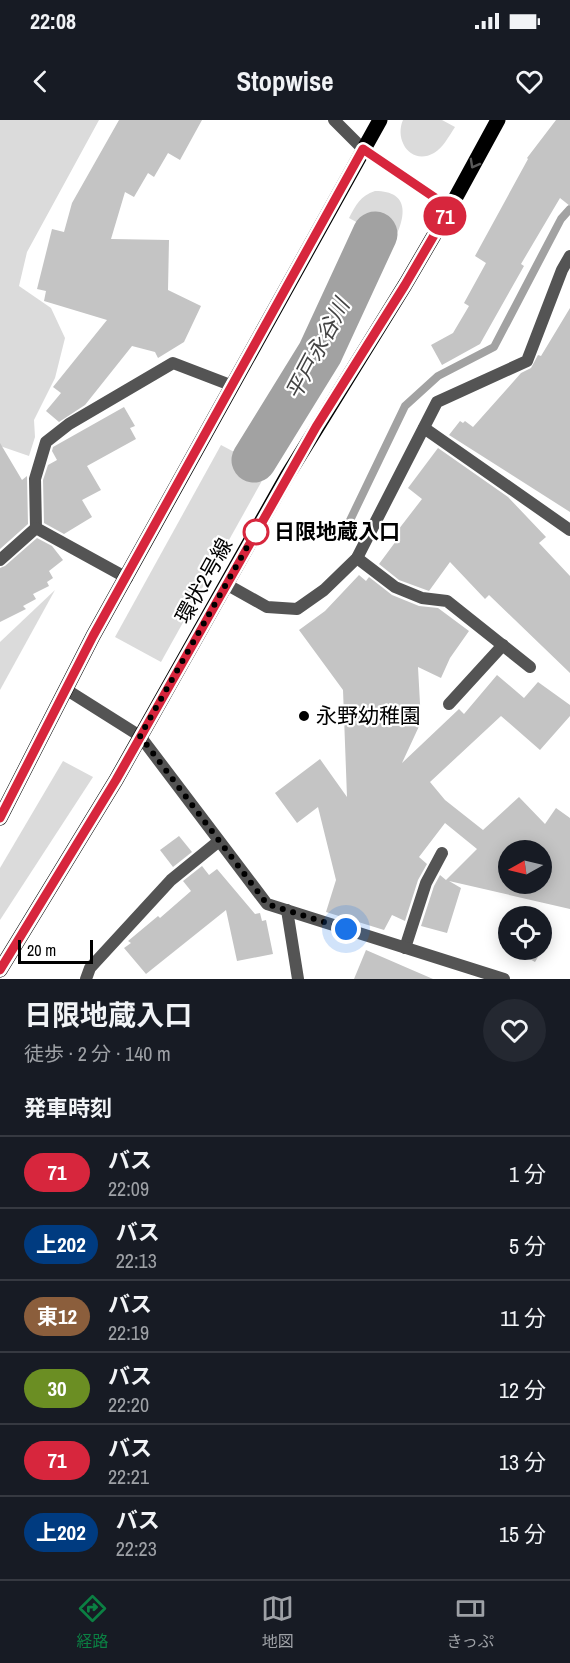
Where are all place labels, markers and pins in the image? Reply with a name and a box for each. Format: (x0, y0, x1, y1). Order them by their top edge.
place label: 日限地蔵入口 (274, 517, 400, 546)
marker: 日限地蔵入口 (243, 519, 269, 545)
place label: 永野幼稚園 (316, 701, 421, 730)
marker: 永野幼稚園 (297, 709, 311, 723)

